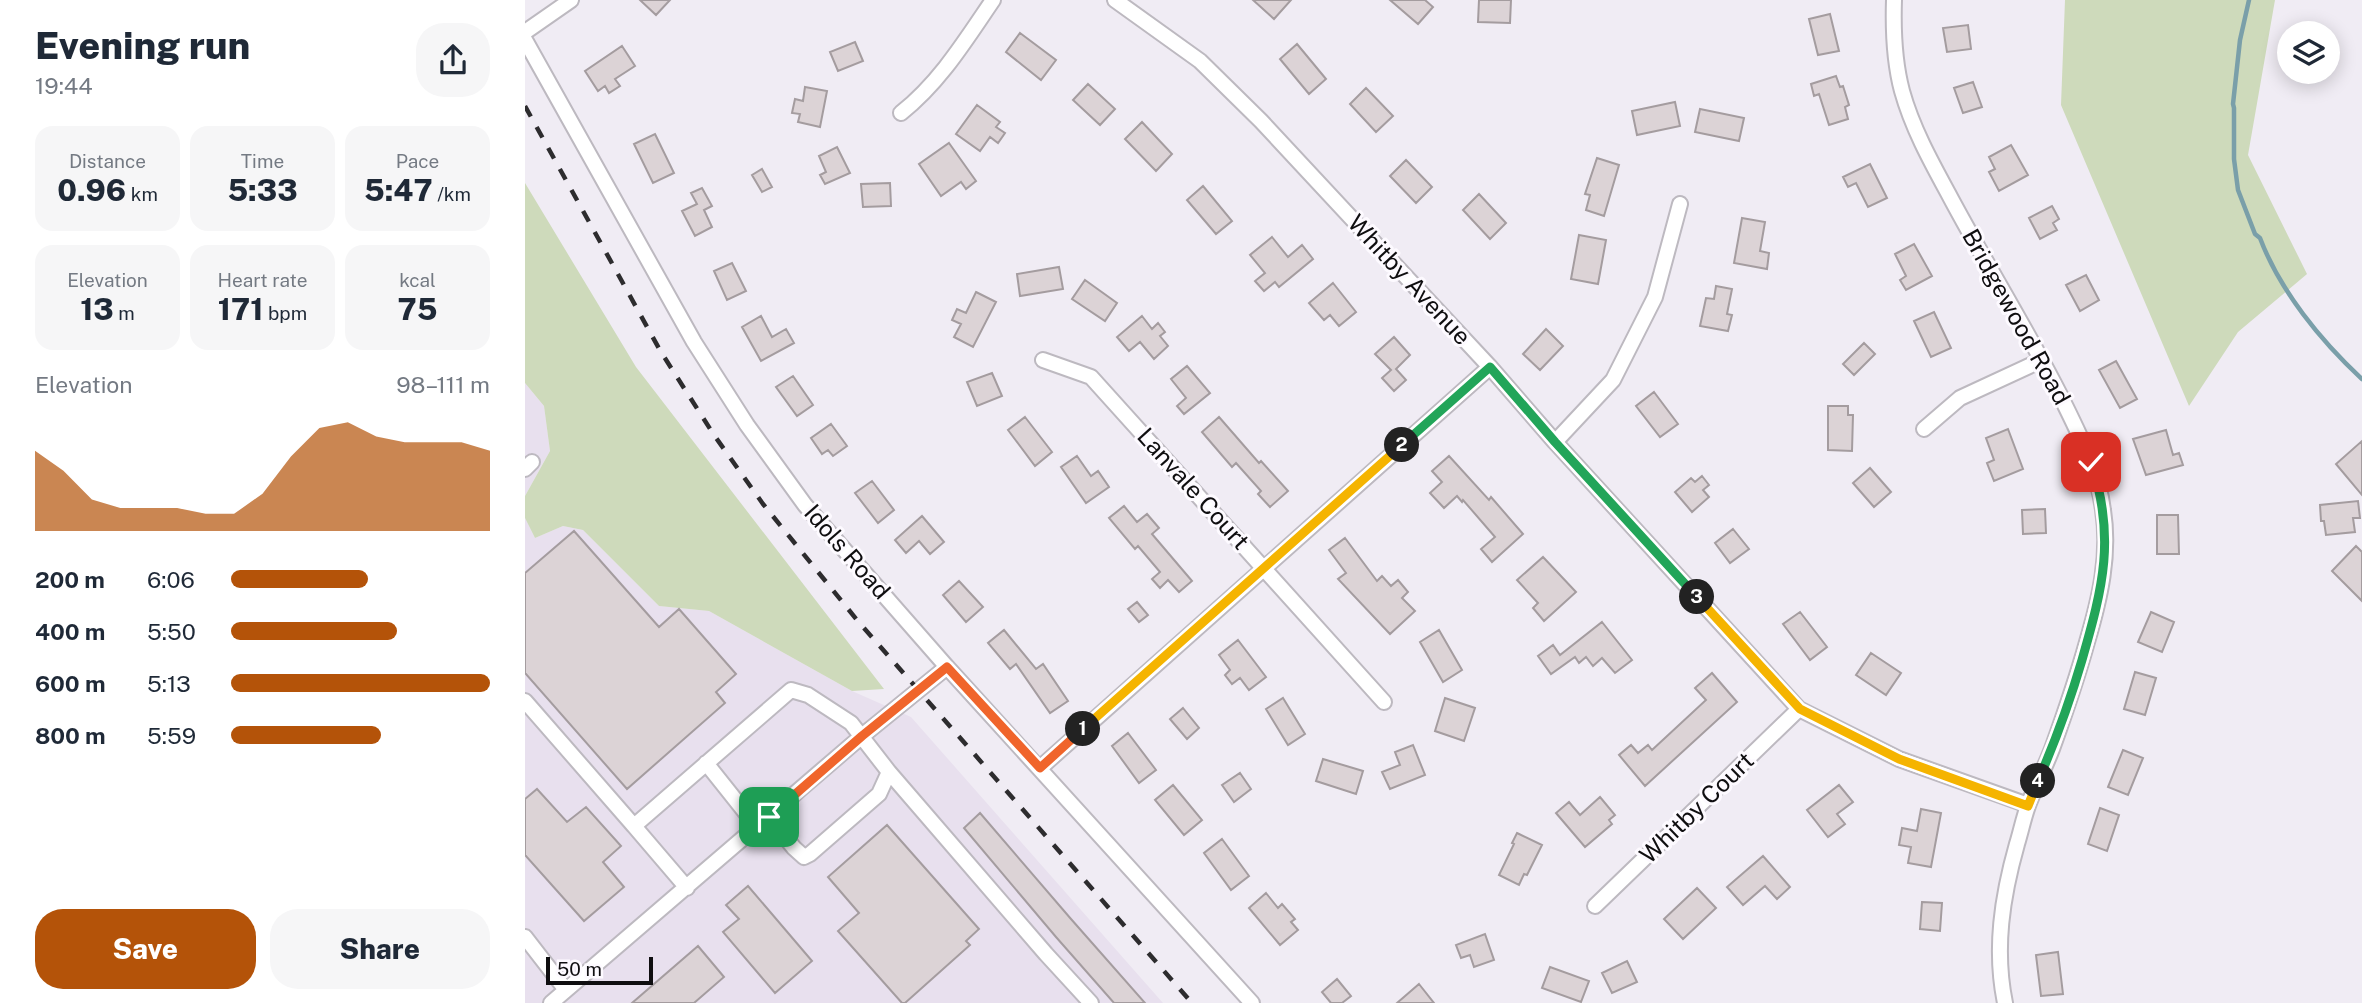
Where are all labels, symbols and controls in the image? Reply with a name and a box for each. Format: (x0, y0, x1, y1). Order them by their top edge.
map controls (2277, 21, 2340, 84)
button: layers (2277, 21, 2340, 84)
text: Evening run (35, 23, 250, 68)
button: share (416, 23, 490, 97)
text: 19:44 (35, 72, 93, 99)
text: Distance (69, 150, 146, 172)
text: Time (241, 150, 284, 172)
text: Pace (396, 150, 439, 172)
text: 0.96 (57, 172, 126, 208)
text: 5:33 (227, 172, 298, 208)
text: 5:47 (364, 172, 433, 208)
text: km (126, 183, 158, 205)
text: /km (433, 183, 471, 205)
street label: Whitby Avenue (1342, 209, 1477, 350)
street label: Bridgewood Road (1957, 224, 2077, 409)
text: Elevation (67, 269, 148, 291)
text: Heart rate (218, 269, 307, 291)
text: kcal (399, 269, 436, 291)
text: 13 (80, 291, 114, 327)
text: 171 (218, 291, 263, 327)
text: 75 (398, 291, 437, 327)
text: m (114, 302, 135, 324)
text: bpm (263, 302, 307, 324)
text: Elevation (35, 371, 133, 398)
text: 98–111 m (396, 371, 490, 398)
street label: Lanvale Court (1132, 422, 1256, 555)
pin: 2 (1385, 428, 1419, 462)
pin (2061, 432, 2121, 492)
text: 2 (1395, 433, 1408, 455)
icon: check (2072, 443, 2110, 481)
street label: Idols Road (799, 498, 896, 604)
text: 200 m (35, 566, 105, 593)
text: 6:06 (147, 566, 195, 593)
pin: 3 (1679, 580, 1715, 614)
text: 3 (1690, 585, 1703, 607)
text: 400 m (35, 618, 105, 645)
text: 5:50 (147, 618, 196, 645)
text: 600 m (35, 670, 105, 697)
text: 5:13 (147, 670, 191, 697)
pin: 1 (1065, 712, 1101, 746)
text: 1 (1078, 717, 1087, 739)
text: 800 m (35, 722, 106, 749)
text: 5:59 (147, 722, 196, 749)
street label: Whitby Court (1634, 746, 1759, 868)
pin: 4 (2021, 764, 2055, 798)
text: 4 (2031, 769, 2044, 791)
pin (739, 787, 799, 847)
icon: arrive (750, 798, 788, 836)
button: Save (35, 909, 256, 989)
button: Share (270, 909, 490, 989)
scale bar (546, 954, 653, 986)
text: 50 m (557, 958, 602, 980)

